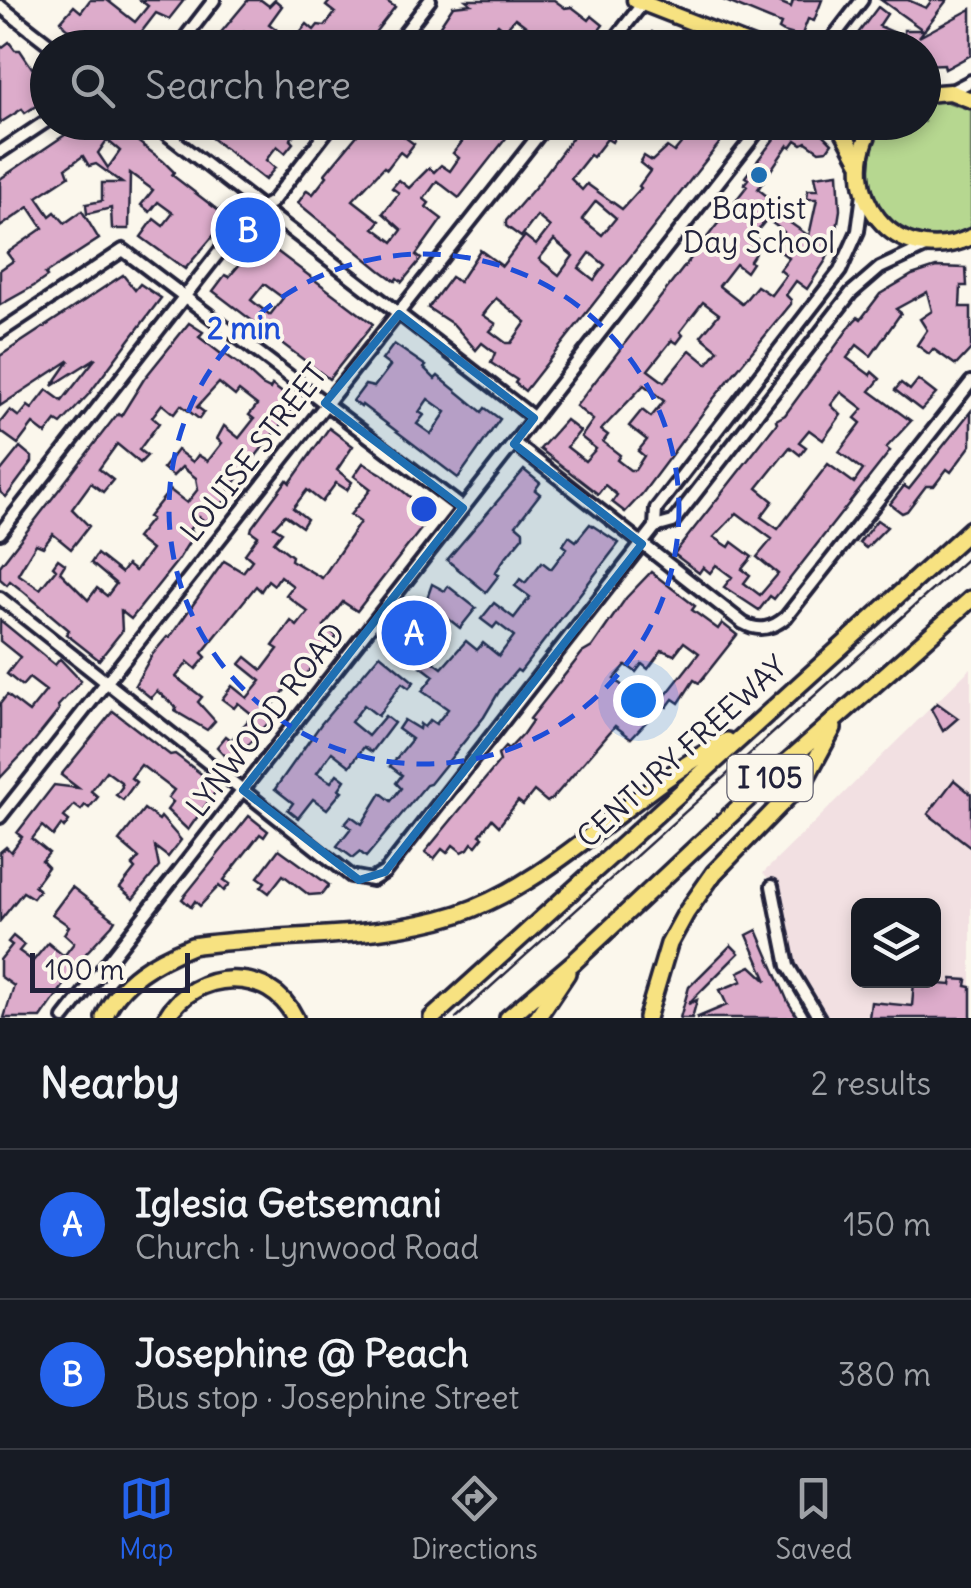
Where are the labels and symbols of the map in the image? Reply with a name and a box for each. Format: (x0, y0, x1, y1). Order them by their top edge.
marker: Baptist Day School (748, 164, 770, 186)
place label: Baptist Day School (683, 189, 835, 261)
pin: B (216, 192, 280, 268)
text: 2 min (207, 309, 281, 347)
street label: LOUISE STREET (172, 356, 335, 549)
centre of rings (406, 491, 442, 527)
pin: A (382, 596, 446, 670)
street label: LYNWOOD ROAD (178, 615, 353, 824)
street label: CENTURY FREEWAY (569, 647, 794, 855)
your location (613, 675, 664, 726)
road number: I 105 (728, 755, 812, 801)
scale bar (30, 948, 190, 993)

